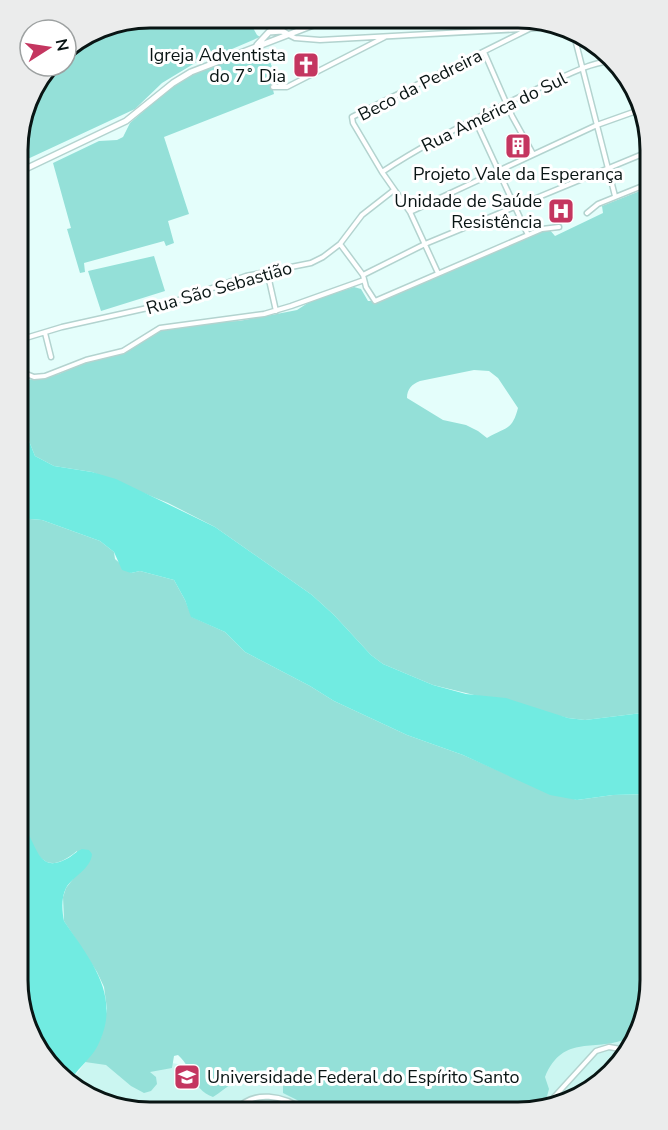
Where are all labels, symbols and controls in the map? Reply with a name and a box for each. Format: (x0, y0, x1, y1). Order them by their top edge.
north arrow (18, 18, 78, 78)
text: N (50, 37, 74, 53)
place label: Igreja Adventista do 7˚ Dia (149, 43, 286, 88)
street label: Beco da Pedreira (354, 43, 486, 127)
church icon: Igreja Adventista do 7˚ Dia (291, 50, 321, 80)
street label: Rua América do Sul (417, 66, 571, 158)
building icon: Projeto Vale da Esperança (503, 131, 533, 161)
place label: Projeto Vale da Esperança (413, 162, 623, 186)
place label: Unidade de Saúde Resistência (394, 189, 542, 234)
hospital icon: Unidade de Saúde Resistência (546, 196, 576, 226)
street label: Rua São Sebastião (143, 256, 295, 320)
school or university icon: Universidade Federal do Espírito Santo (172, 1062, 202, 1092)
place label: Universidade Federal do Espírito Santo (207, 1065, 519, 1089)

